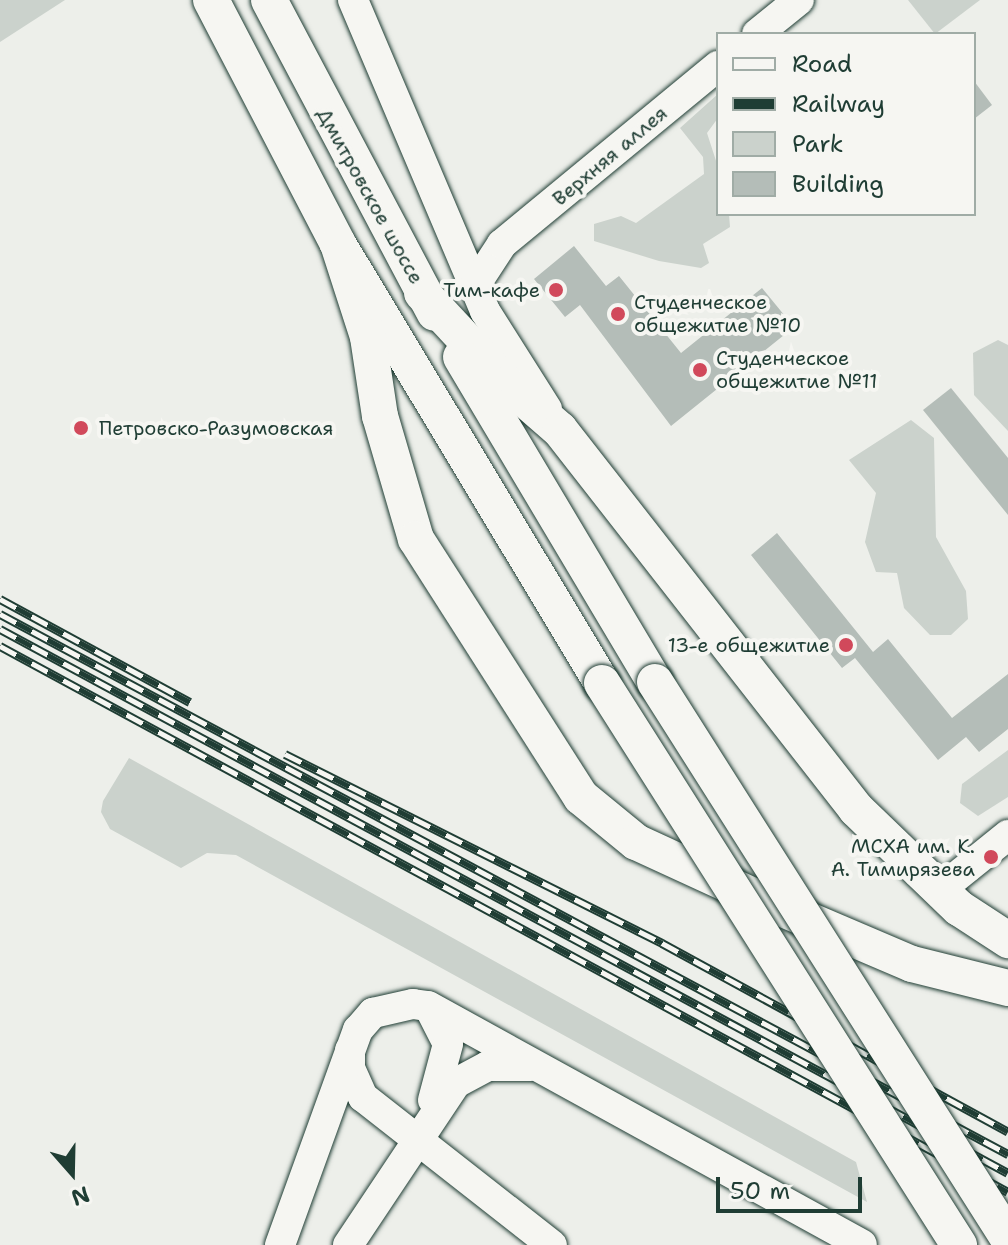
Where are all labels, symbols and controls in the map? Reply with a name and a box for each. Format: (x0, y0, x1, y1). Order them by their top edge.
legend (716, 32, 976, 216)
text: Road (792, 48, 852, 80)
text: Railway (792, 88, 885, 120)
street label: Верхняя аллея (548, 101, 672, 211)
street label: Дмитровское шоссе (312, 104, 428, 288)
text: Park (792, 128, 844, 160)
text: Building (792, 168, 884, 200)
place label: Тим-кафе (443, 278, 540, 302)
marker: Тим-кафе (547, 281, 565, 299)
place label: Студенческое общежитие №10 (634, 290, 801, 337)
marker: Студенческое общежитие №10 (609, 305, 627, 323)
place label: Студенческое общежитие №11 (716, 346, 878, 393)
marker: Студенческое общежитие №11 (691, 361, 709, 379)
place label: Петровско-Разумовская (99, 416, 333, 440)
marker: Петровско-Разумовская (70, 417, 92, 439)
place label: 13-е общежитие (668, 633, 830, 657)
marker: 13-е общежитие (837, 636, 855, 654)
place label: МСХА им. К. А. Тимирязева (831, 834, 975, 881)
marker: МСХА им. К. А. Тимирязева (982, 848, 1000, 866)
north arrow (32, 1133, 112, 1213)
scale bar (720, 1161, 866, 1211)
text: 50 m (730, 1175, 790, 1207)
text: N (67, 1179, 94, 1213)

